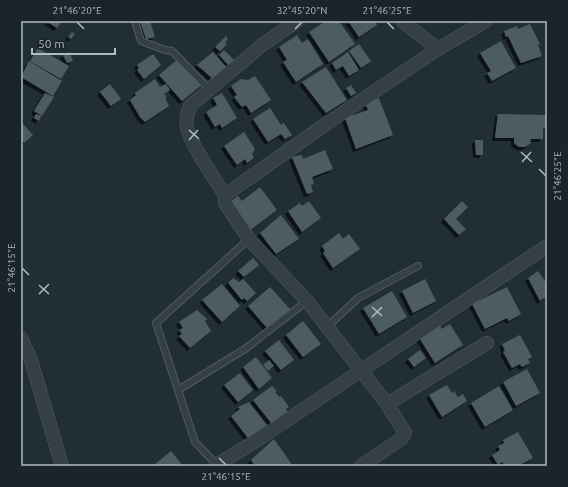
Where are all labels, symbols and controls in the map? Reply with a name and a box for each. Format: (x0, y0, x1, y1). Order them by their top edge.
text: 21°46'20"E (52, 5, 102, 16)
text: 32°45'20"N (277, 5, 327, 16)
text: 21°46'25"E (362, 5, 412, 16)
scale bar (32, 30, 115, 56)
text: 50 m (38, 37, 65, 50)
text: 21°46'25"E (552, 151, 563, 201)
text: 21°46'15"E (6, 243, 17, 293)
text: 21°46'15"E (201, 471, 251, 482)

